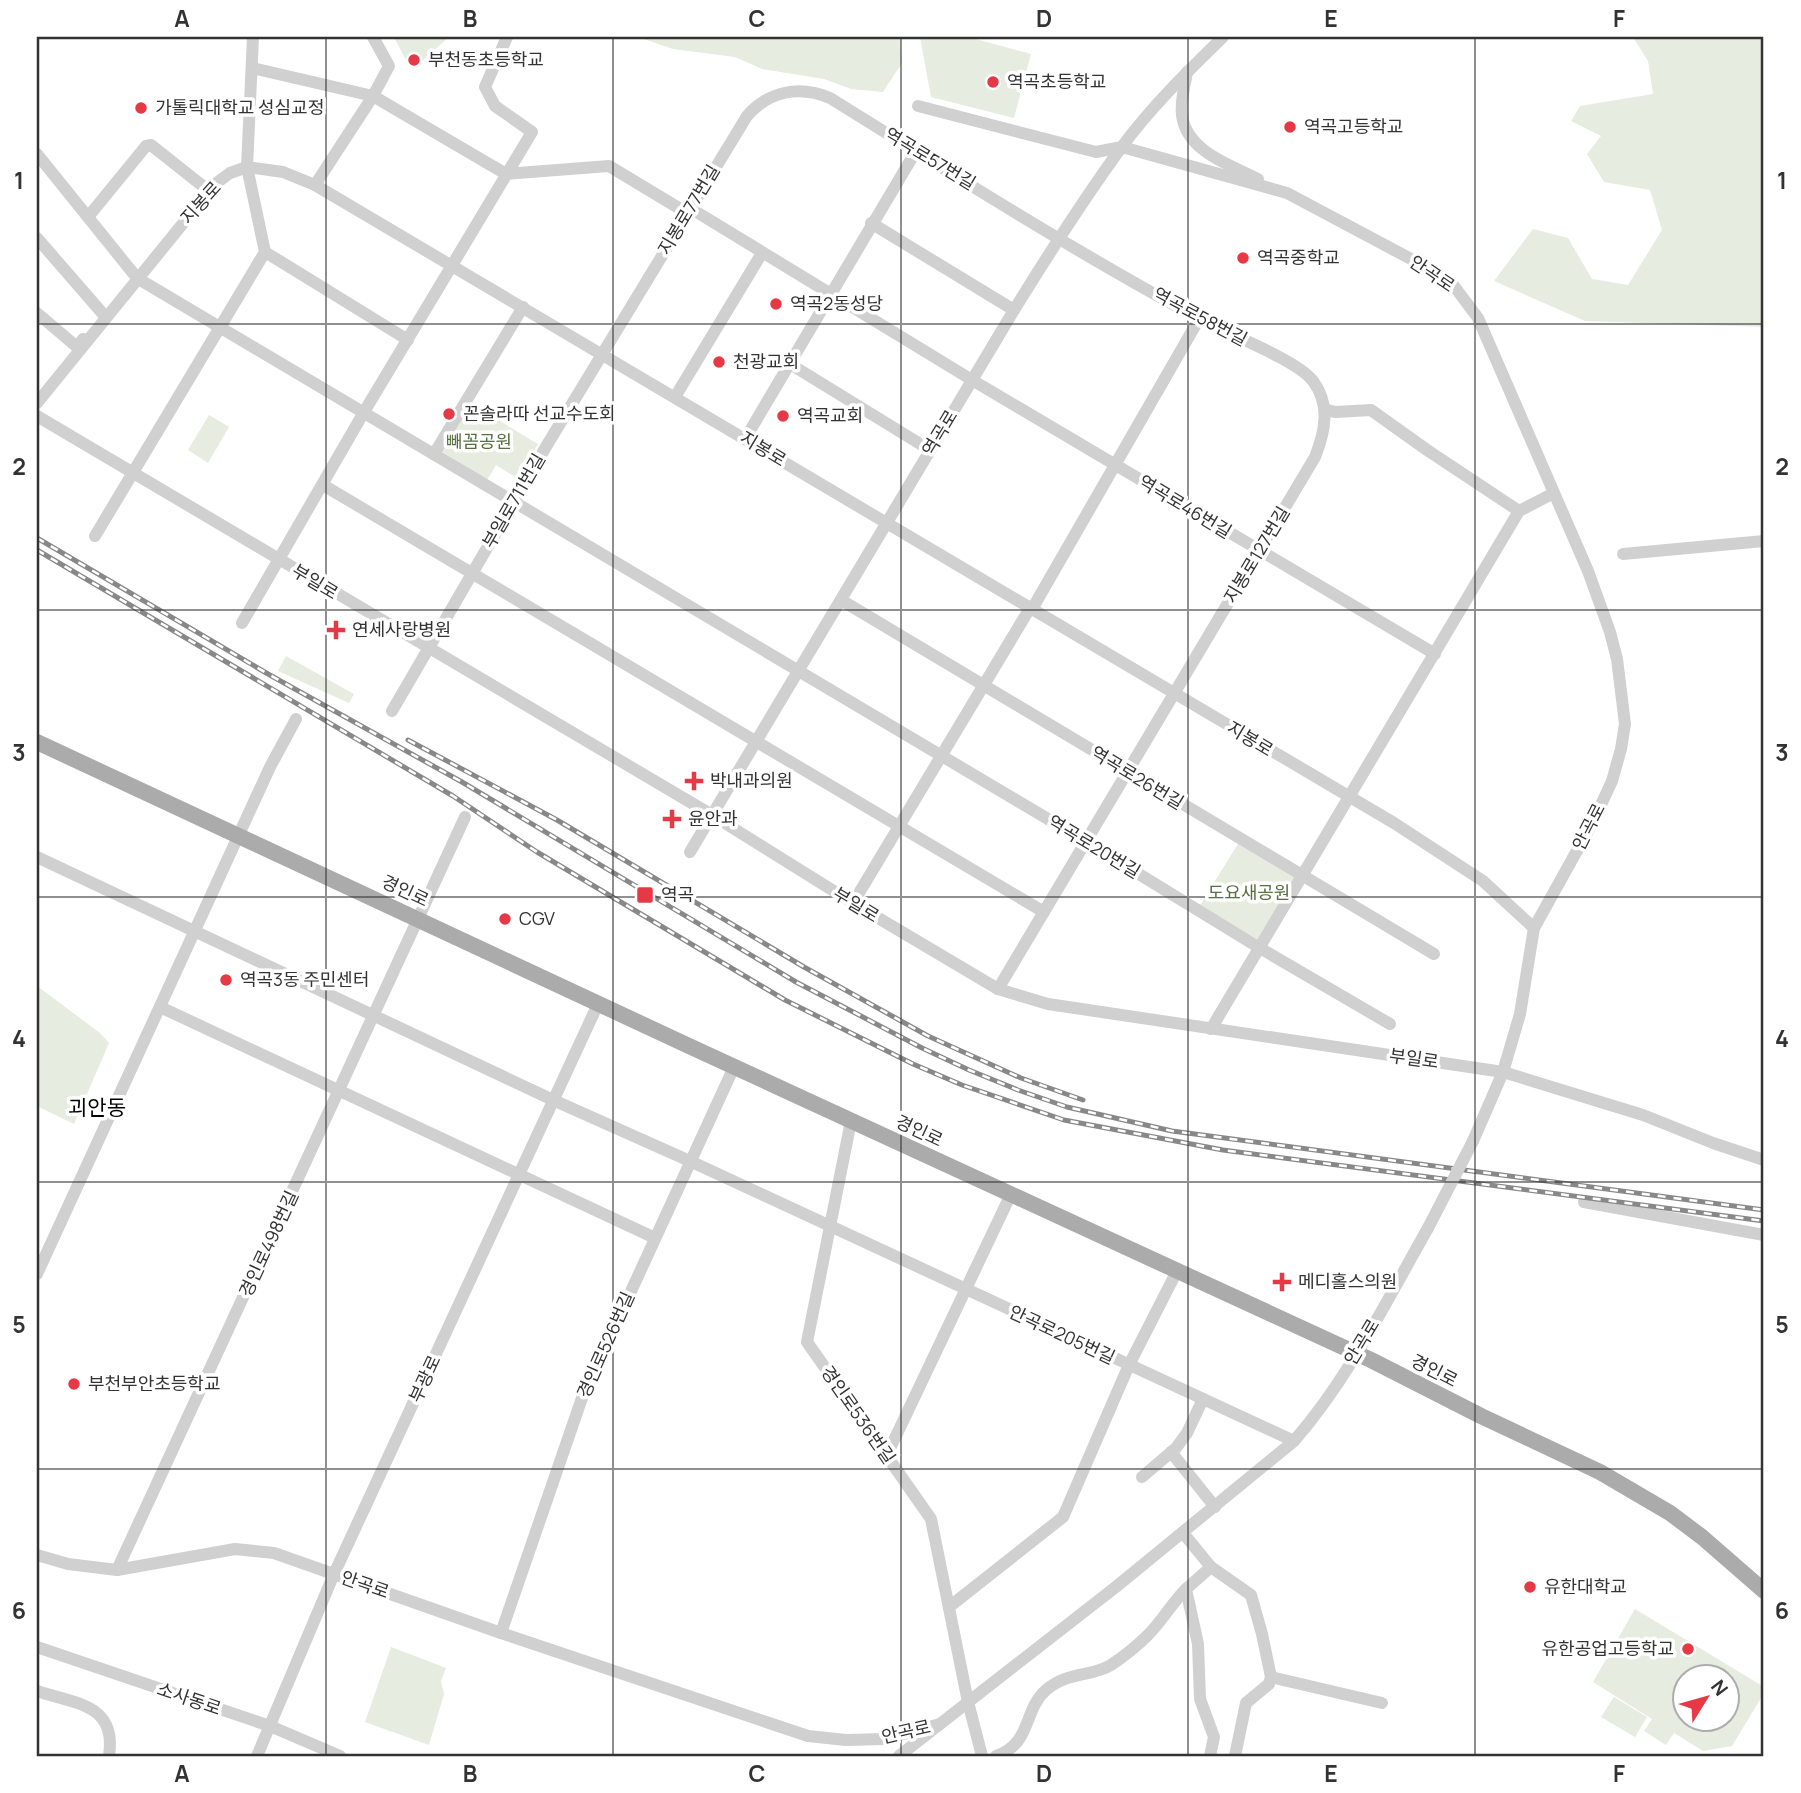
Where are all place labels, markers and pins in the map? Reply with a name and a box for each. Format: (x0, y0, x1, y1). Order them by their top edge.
place label: 부천동초등학교 (428, 47, 544, 71)
marker: 부천동초등학교 (406, 52, 422, 68)
place label: 역곡초등학교 (1007, 69, 1106, 93)
marker: 역곡초등학교 (985, 74, 1001, 90)
place label: 가톨릭대학교 성심교정 (155, 95, 324, 119)
marker: 가톨릭대학교 성심교정 (133, 100, 149, 116)
place label: 역곡고등학교 (1304, 114, 1403, 138)
marker: 역곡고등학교 (1282, 119, 1298, 135)
place label: 역곡중학교 (1257, 245, 1340, 269)
marker: 역곡중학교 (1235, 250, 1251, 266)
place label: 역곡2동성당 (790, 291, 883, 315)
marker: 역곡2동성당 (768, 296, 784, 312)
place label: 천광교회 (733, 349, 799, 373)
marker: 천광교회 (711, 354, 727, 370)
place label: 꼰솔라따 선교수도회 (463, 401, 616, 425)
place label: 역곡교회 (797, 403, 863, 427)
marker: 꼰솔라따 선교수도회 (441, 406, 457, 422)
marker: 역곡교회 (775, 408, 791, 424)
place label: 연세사랑병원 (352, 617, 451, 641)
marker: 연세사랑병원 (326, 620, 346, 640)
place label: 박내과의원 (710, 768, 793, 792)
marker: 박내과의원 (684, 771, 704, 791)
place label: 윤안과 (688, 806, 738, 830)
marker: 윤안과 (662, 809, 682, 829)
place label: 역곡 (661, 882, 694, 906)
marker: 역곡 (635, 885, 655, 905)
place label: CGV (519, 906, 555, 930)
marker: CGV (497, 911, 513, 927)
place label: 역곡3동 주민센터 (240, 967, 369, 991)
marker: 역곡3동 주민센터 (218, 972, 234, 988)
place label: 메디홀스의원 (1298, 1269, 1397, 1293)
marker: 메디홀스의원 (1272, 1272, 1292, 1292)
place label: 부천부안초등학교 (88, 1371, 220, 1395)
marker: 부천부안초등학교 (66, 1376, 82, 1392)
place label: 유한대학교 (1544, 1574, 1627, 1598)
marker: 유한대학교 (1522, 1579, 1538, 1595)
place label: 유한공업고등학교 (1542, 1636, 1674, 1660)
marker: 유한공업고등학교 (1680, 1641, 1696, 1657)

